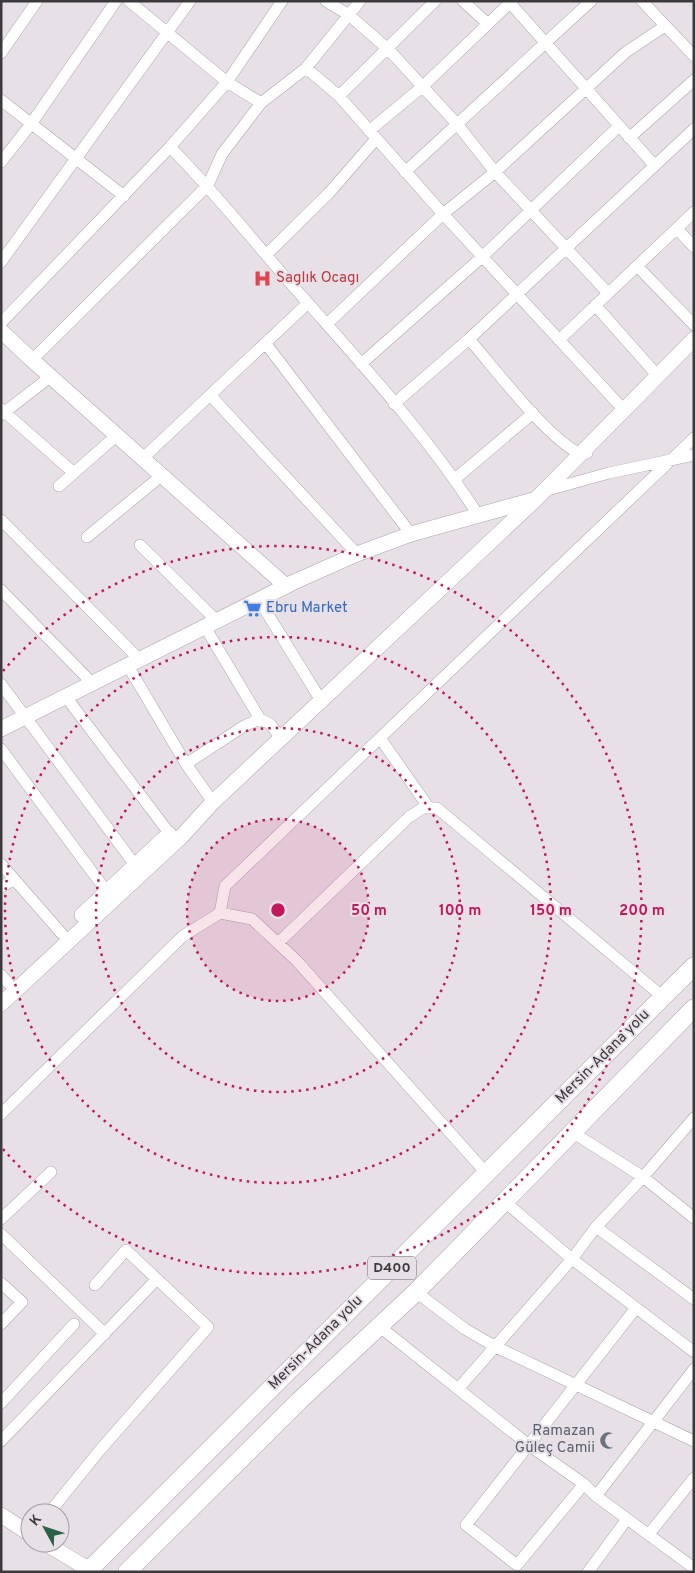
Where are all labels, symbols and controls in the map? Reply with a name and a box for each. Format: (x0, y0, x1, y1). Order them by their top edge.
hospital icon: Saglık Ocagı (252, 268, 272, 288)
place label: Saglık Ocagı (276, 269, 359, 288)
supermarket icon: Ebru Market (242, 598, 262, 618)
place label: Ebru Market (266, 599, 348, 618)
centre of rings (269, 901, 287, 919)
text: 50 m (351, 902, 387, 921)
text: 100 m (439, 902, 481, 921)
text: 150 m (530, 902, 572, 921)
text: 200 m (619, 902, 665, 921)
street label: Mersin-Adana yolu (552, 1006, 654, 1108)
road number: D400 (368, 1256, 416, 1280)
street label: Mersin-Adana yolu (265, 1292, 367, 1394)
place label: Ramazan Güleç Camii (515, 1422, 595, 1458)
mosque icon: Ramazan Güleç Camii (599, 1430, 619, 1450)
north arrow (20, 1503, 70, 1553)
text: K (26, 1511, 46, 1530)

